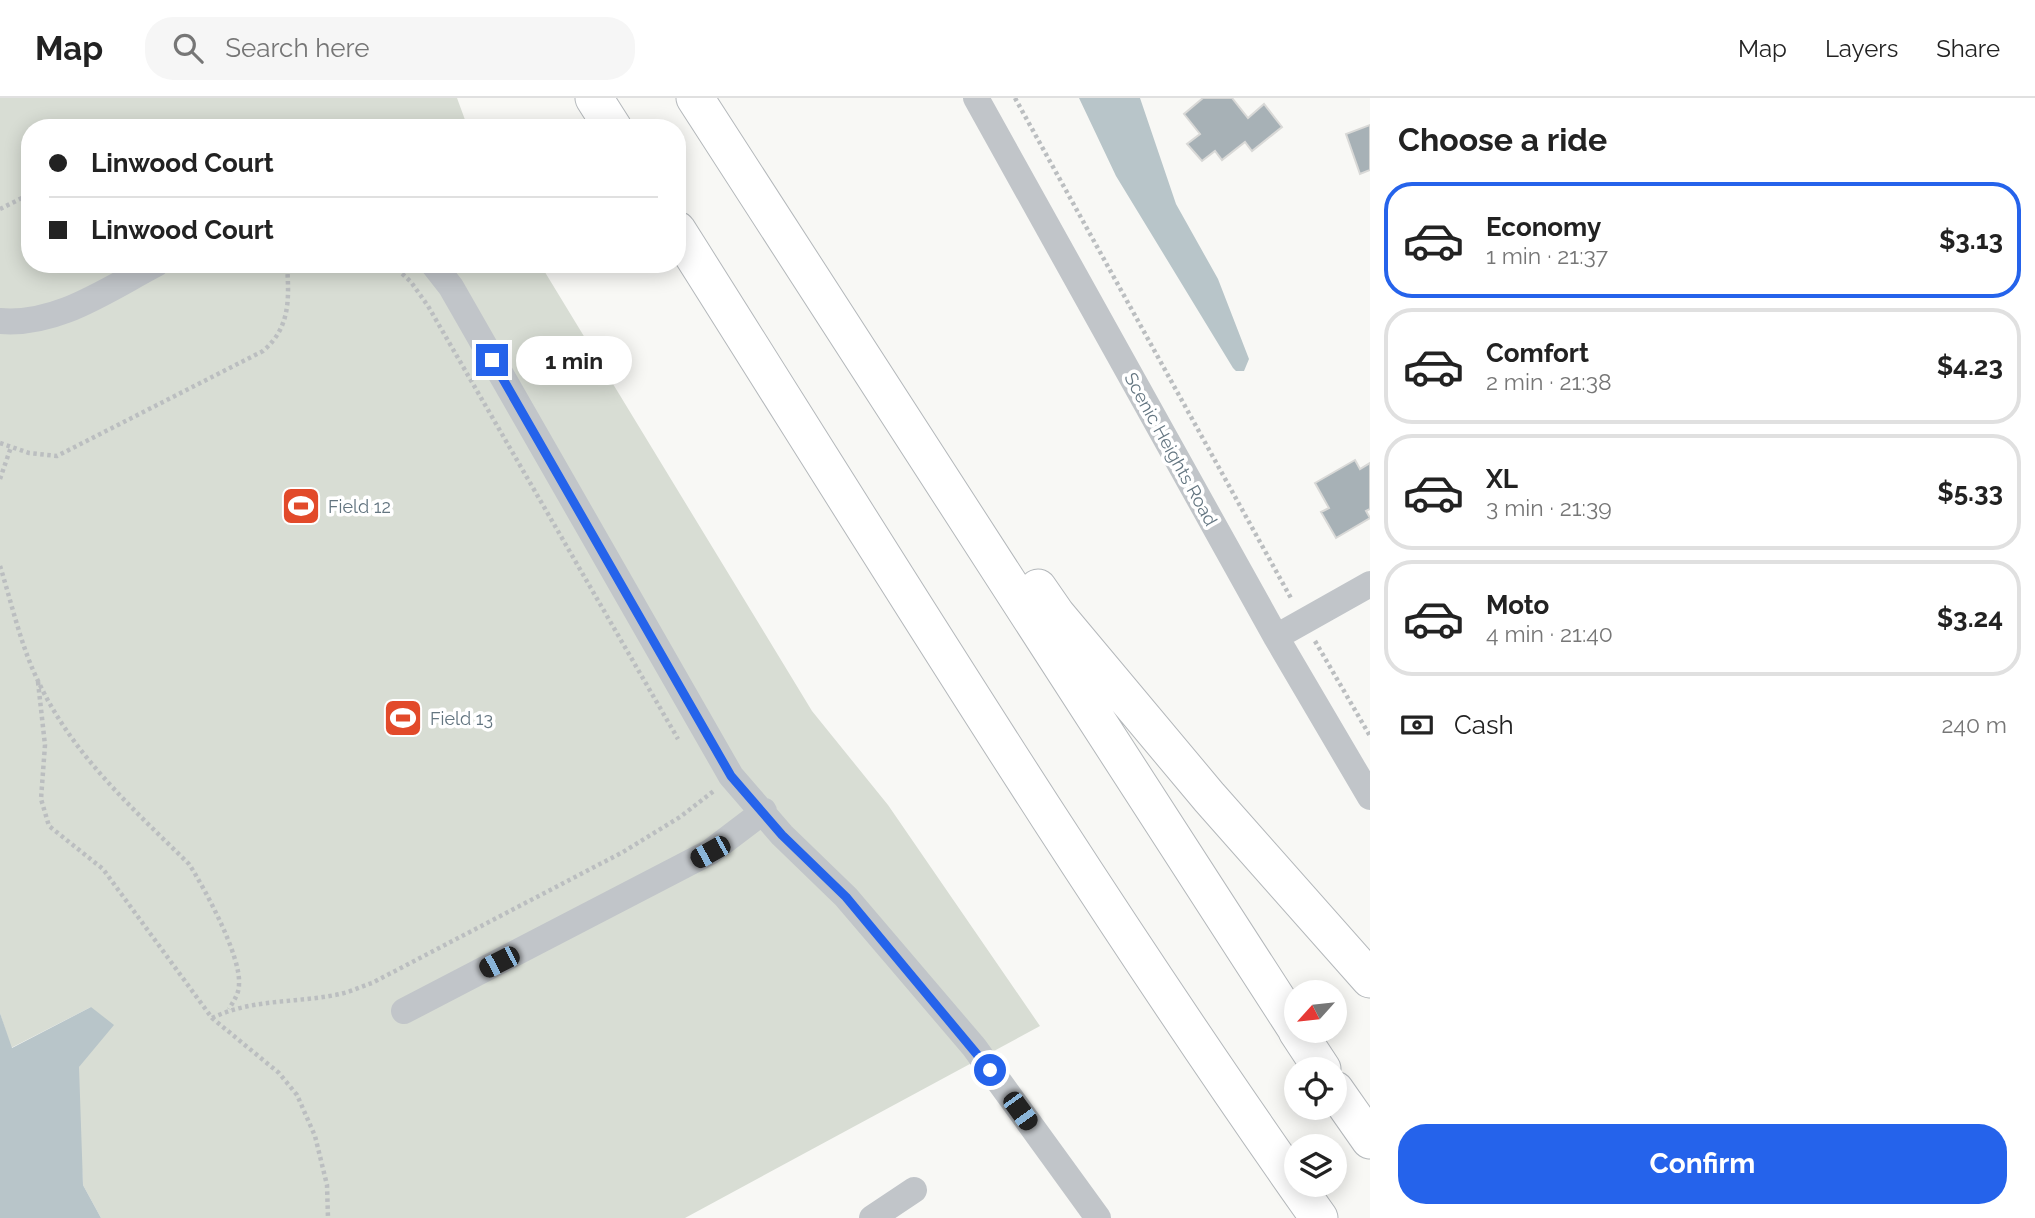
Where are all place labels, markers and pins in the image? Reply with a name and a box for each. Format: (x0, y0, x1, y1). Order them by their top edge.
sports icon: Field 12 (280, 485, 322, 527)
place label: Field 12 (328, 496, 391, 517)
sports icon: Field 13 (382, 697, 424, 739)
place label: Field 13 (430, 708, 493, 729)

